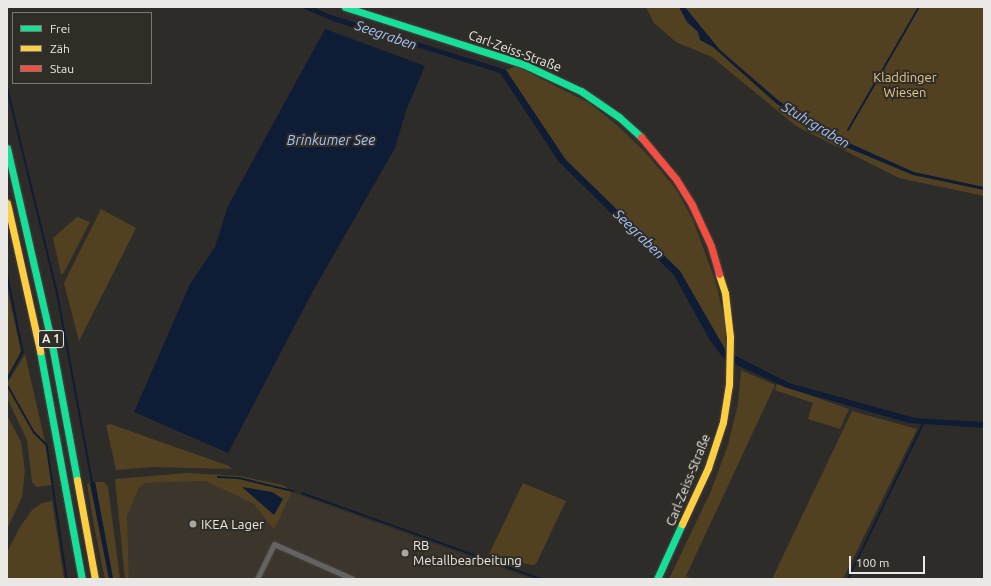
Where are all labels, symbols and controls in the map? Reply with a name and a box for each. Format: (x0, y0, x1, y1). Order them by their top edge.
legend (12, 12, 152, 84)
water label: Seegraben (353, 17, 419, 53)
text: Frei (50, 22, 70, 35)
street label: Carl-Zeiss-Straße (466, 27, 564, 75)
text: Zäh (50, 42, 70, 55)
text: Stau (50, 62, 74, 75)
park label: Kladdinger Wiesen (873, 70, 937, 101)
water label: Stuhrgraben (779, 98, 853, 152)
water label: Brinkumer See (287, 132, 375, 148)
water label: Seegraben (610, 206, 668, 262)
road number: A 1 (37, 329, 65, 349)
street label: Carl-Zeiss-Straße (662, 432, 714, 528)
place label: IKEA Lager (201, 516, 264, 532)
marker: IKEA Lager (188, 519, 198, 529)
place label: RB Metallbearbeitung (413, 538, 522, 569)
marker: RB Metallbearbeitung (400, 548, 410, 558)
scale bar (851, 548, 927, 574)
text: 100 m (856, 556, 889, 569)

